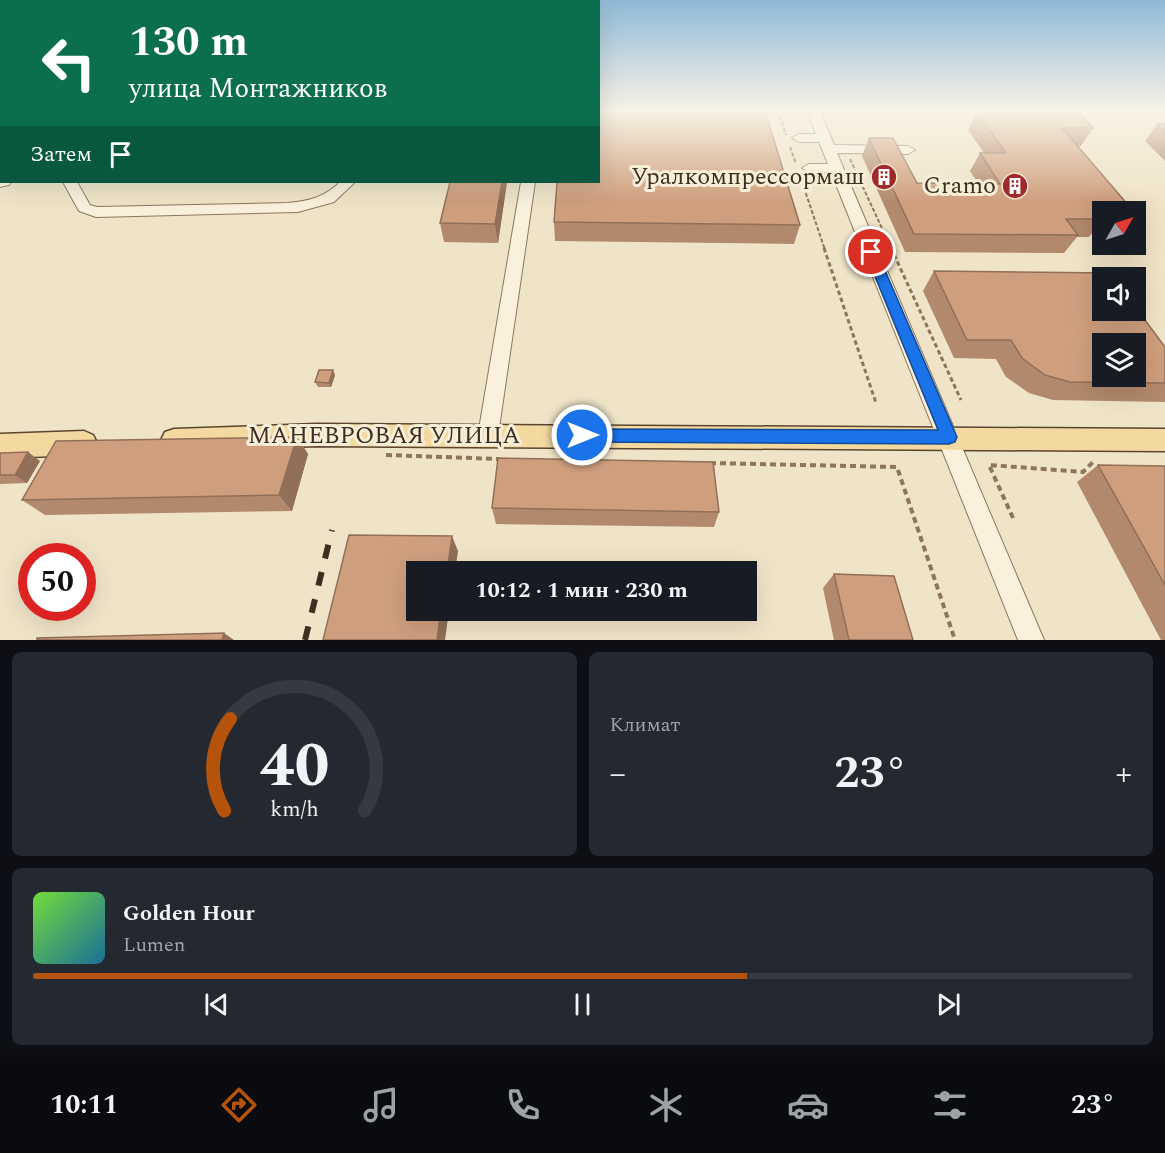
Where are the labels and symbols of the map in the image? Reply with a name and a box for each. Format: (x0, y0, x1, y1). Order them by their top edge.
place label: Уралкомпрессормаш (631, 159, 864, 195)
building icon: Уралкомпрессормаш (869, 162, 899, 192)
place label: Cramo (923, 168, 996, 204)
building icon: Cramo (1000, 171, 1030, 201)
north arrow (1092, 201, 1146, 255)
pin (845, 226, 896, 277)
position arrow (550, 403, 614, 467)
street label: МАНЕВРОВАЯ УЛИЦА (248, 418, 520, 454)
speed limit sign: 50 (18, 543, 96, 621)

